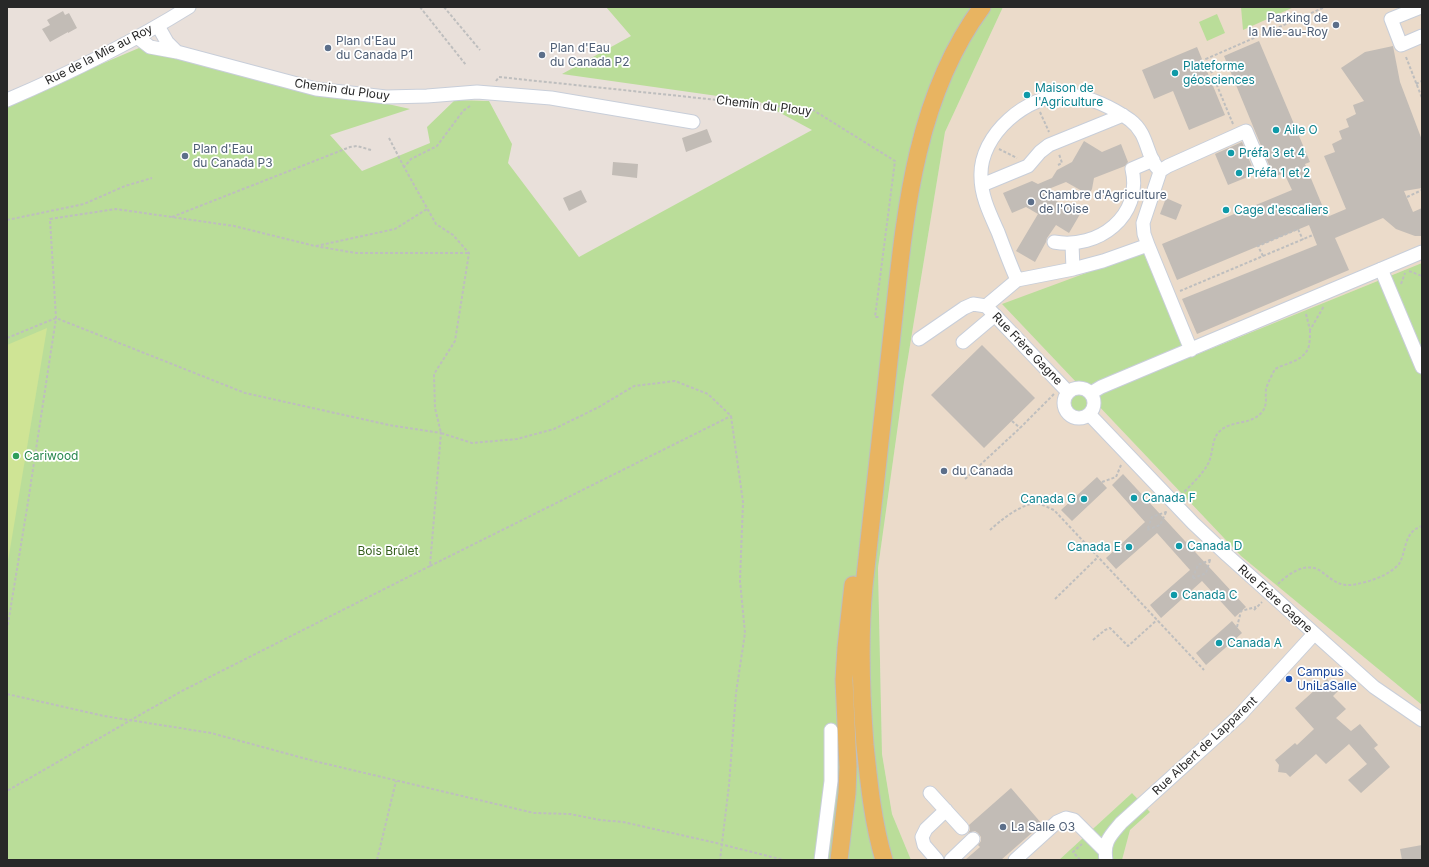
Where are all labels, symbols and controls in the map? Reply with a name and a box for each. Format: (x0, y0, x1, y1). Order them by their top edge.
place label: Parking de la Mie-au-Roy (1249, 11, 1328, 39)
marker: Parking de la Mie-au-Roy (1331, 20, 1341, 30)
street label: Rue de la Mie au Roy (43, 22, 155, 88)
place label: Plan d'Eau du Canada P1 (336, 34, 413, 62)
place label: Plan d'Eau du Canada P2 (550, 41, 630, 69)
marker: Plan d'Eau du Canada P1 (323, 43, 333, 53)
marker: Plan d'Eau du Canada P2 (537, 50, 547, 60)
place label: Plateforme géosciences (1183, 59, 1255, 87)
marker: Plateforme géosciences (1170, 68, 1180, 78)
street label: Chemin du Plouy (293, 76, 391, 104)
place label: Maison de l'Agriculture (1035, 81, 1103, 109)
marker: Maison de l'Agriculture (1022, 90, 1032, 100)
street label: Chemin du Plouy (715, 93, 813, 119)
place label: Aile O (1284, 123, 1318, 137)
marker: Aile O (1271, 125, 1281, 135)
place label: Plan d'Eau du Canada P3 (193, 142, 273, 170)
place label: Préfa 3 et 4 (1239, 146, 1305, 160)
marker: Préfa 3 et 4 (1226, 148, 1236, 158)
marker: Plan d'Eau du Canada P3 (180, 151, 190, 161)
place label: Préfa 1 et 2 (1247, 166, 1310, 180)
marker: Préfa 1 et 2 (1234, 168, 1244, 178)
place label: Chambre d'Agriculture de l'Oise (1039, 188, 1167, 216)
marker: Chambre d'Agriculture de l'Oise (1026, 197, 1036, 207)
place label: Cage d'escaliers (1234, 203, 1329, 217)
marker: Cage d'escaliers (1221, 205, 1231, 215)
street label: Rue Frère Gagne (989, 310, 1065, 388)
place label: Cariwood (24, 449, 78, 463)
marker: Cariwood (11, 451, 21, 461)
place label: du Canada (952, 464, 1013, 478)
marker: du Canada (939, 466, 949, 476)
place label: Canada F (1142, 491, 1196, 505)
place label: Canada G (1020, 492, 1076, 506)
marker: Canada F (1129, 493, 1139, 503)
marker: Canada G (1079, 494, 1089, 504)
place label: Canada D (1187, 539, 1242, 553)
place label: Canada E (1067, 540, 1121, 554)
marker: Canada D (1174, 541, 1184, 551)
marker: Canada E (1124, 542, 1134, 552)
park label: Bois Brûlet (358, 544, 418, 558)
street label: Rue Frère Gagne (1235, 562, 1315, 636)
place label: Canada C (1182, 588, 1238, 602)
marker: Canada C (1169, 590, 1179, 600)
place label: Canada A (1227, 636, 1282, 650)
marker: Canada A (1214, 638, 1224, 648)
place label: Campus UniLaSalle (1297, 665, 1357, 693)
marker: Campus UniLaSalle (1284, 674, 1294, 684)
street label: Rue Albert de Lapparent (1150, 694, 1260, 798)
place label: La Salle O3 (1011, 820, 1075, 834)
marker: La Salle O3 (998, 822, 1008, 832)

